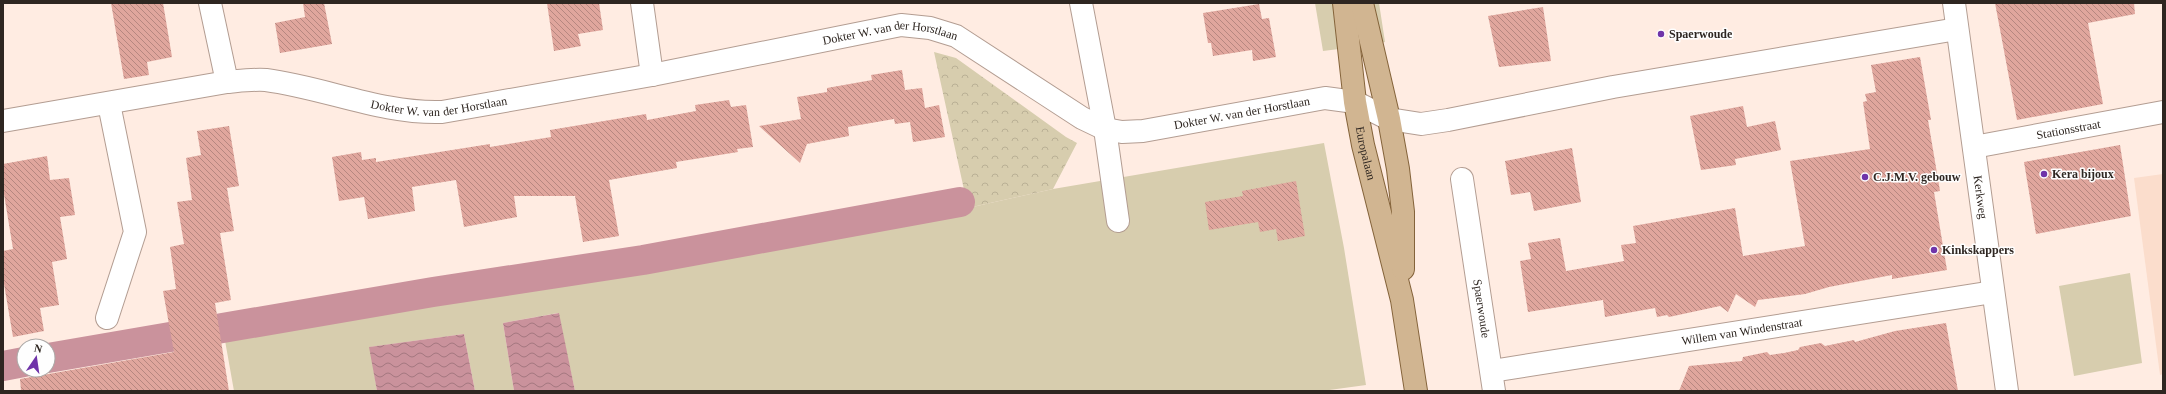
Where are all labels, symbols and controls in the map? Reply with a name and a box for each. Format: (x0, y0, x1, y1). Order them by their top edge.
street label: Dokter W. van der Horstlaan (821, 18, 959, 48)
place label: Spaerwoude (1669, 27, 1733, 41)
marker: Spaerwoude (1656, 29, 1666, 39)
street label: Dokter W. van der Horstlaan (369, 94, 508, 119)
street label: Dokter W. van der Horstlaan (1173, 94, 1311, 132)
street label: Stationsstraat (2035, 117, 2102, 142)
street label: Europalaan (1353, 125, 1379, 182)
place label: Kera bijoux (2052, 167, 2114, 181)
marker: Kera bijoux (2039, 169, 2049, 179)
place label: C.J.M.V. gebouw (1873, 170, 1961, 184)
marker: C.J.M.V. gebouw (1860, 172, 1870, 182)
street label: Kerkweg (1971, 174, 1990, 220)
place label: Kinkskappers (1942, 243, 2014, 257)
marker: Kinkskappers (1929, 245, 1939, 255)
street label: Spaerwoude (1470, 278, 1493, 339)
street label: Willem van Windenstraat (1680, 315, 1804, 348)
north arrow (16, 338, 56, 378)
text: N (33, 342, 44, 355)

